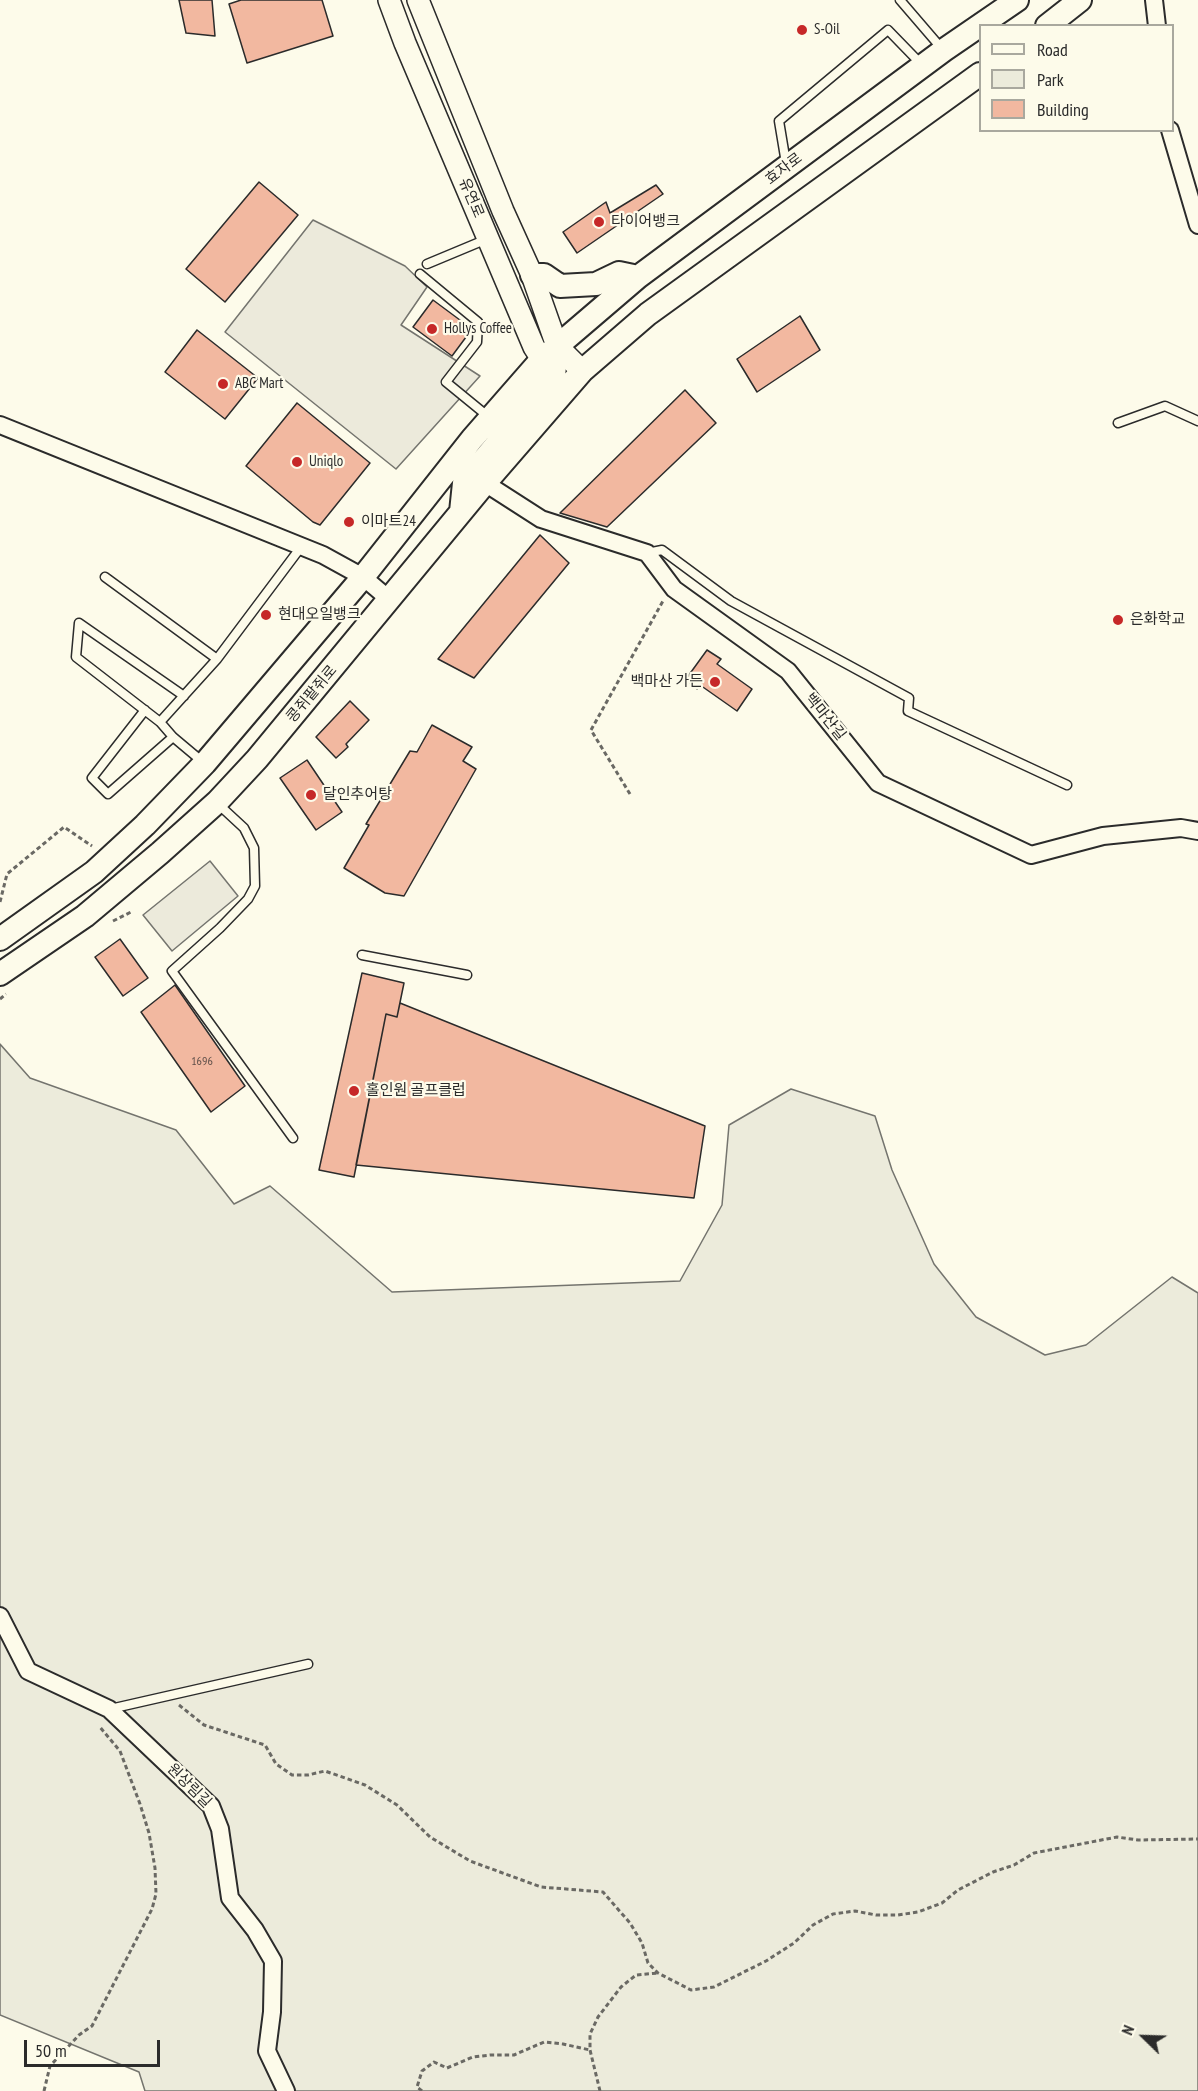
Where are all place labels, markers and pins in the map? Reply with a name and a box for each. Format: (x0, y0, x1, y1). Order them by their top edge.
place label: S-Oil (814, 21, 840, 39)
marker: S-Oil (795, 23, 809, 37)
place label: 타이어뱅크 (611, 213, 680, 231)
marker: 타이어뱅크 (592, 215, 606, 229)
place label: Hollys Coffee (444, 320, 512, 338)
marker: Hollys Coffee (425, 322, 439, 336)
place label: ABC Mart (235, 375, 283, 393)
marker: ABC Mart (216, 377, 230, 391)
place label: Uniqlo (309, 453, 343, 471)
marker: Uniqlo (290, 455, 304, 469)
place label: 이마트24 (361, 513, 416, 531)
marker: 이마트24 (342, 515, 356, 529)
place label: 현대오일뱅크 (278, 606, 361, 624)
marker: 현대오일뱅크 (259, 608, 273, 622)
place label: 은화학교 (1130, 611, 1185, 629)
marker: 은화학교 (1111, 613, 1125, 627)
place label: 백마산 가든 (631, 673, 703, 691)
marker: 백마산 가든 (708, 675, 722, 689)
place label: 달인추어탕 (323, 786, 392, 804)
marker: 달인추어탕 (304, 788, 318, 802)
place label: 홀인원 골프클럽 (366, 1082, 466, 1100)
marker: 홀인원 골프클럽 (347, 1084, 361, 1098)

